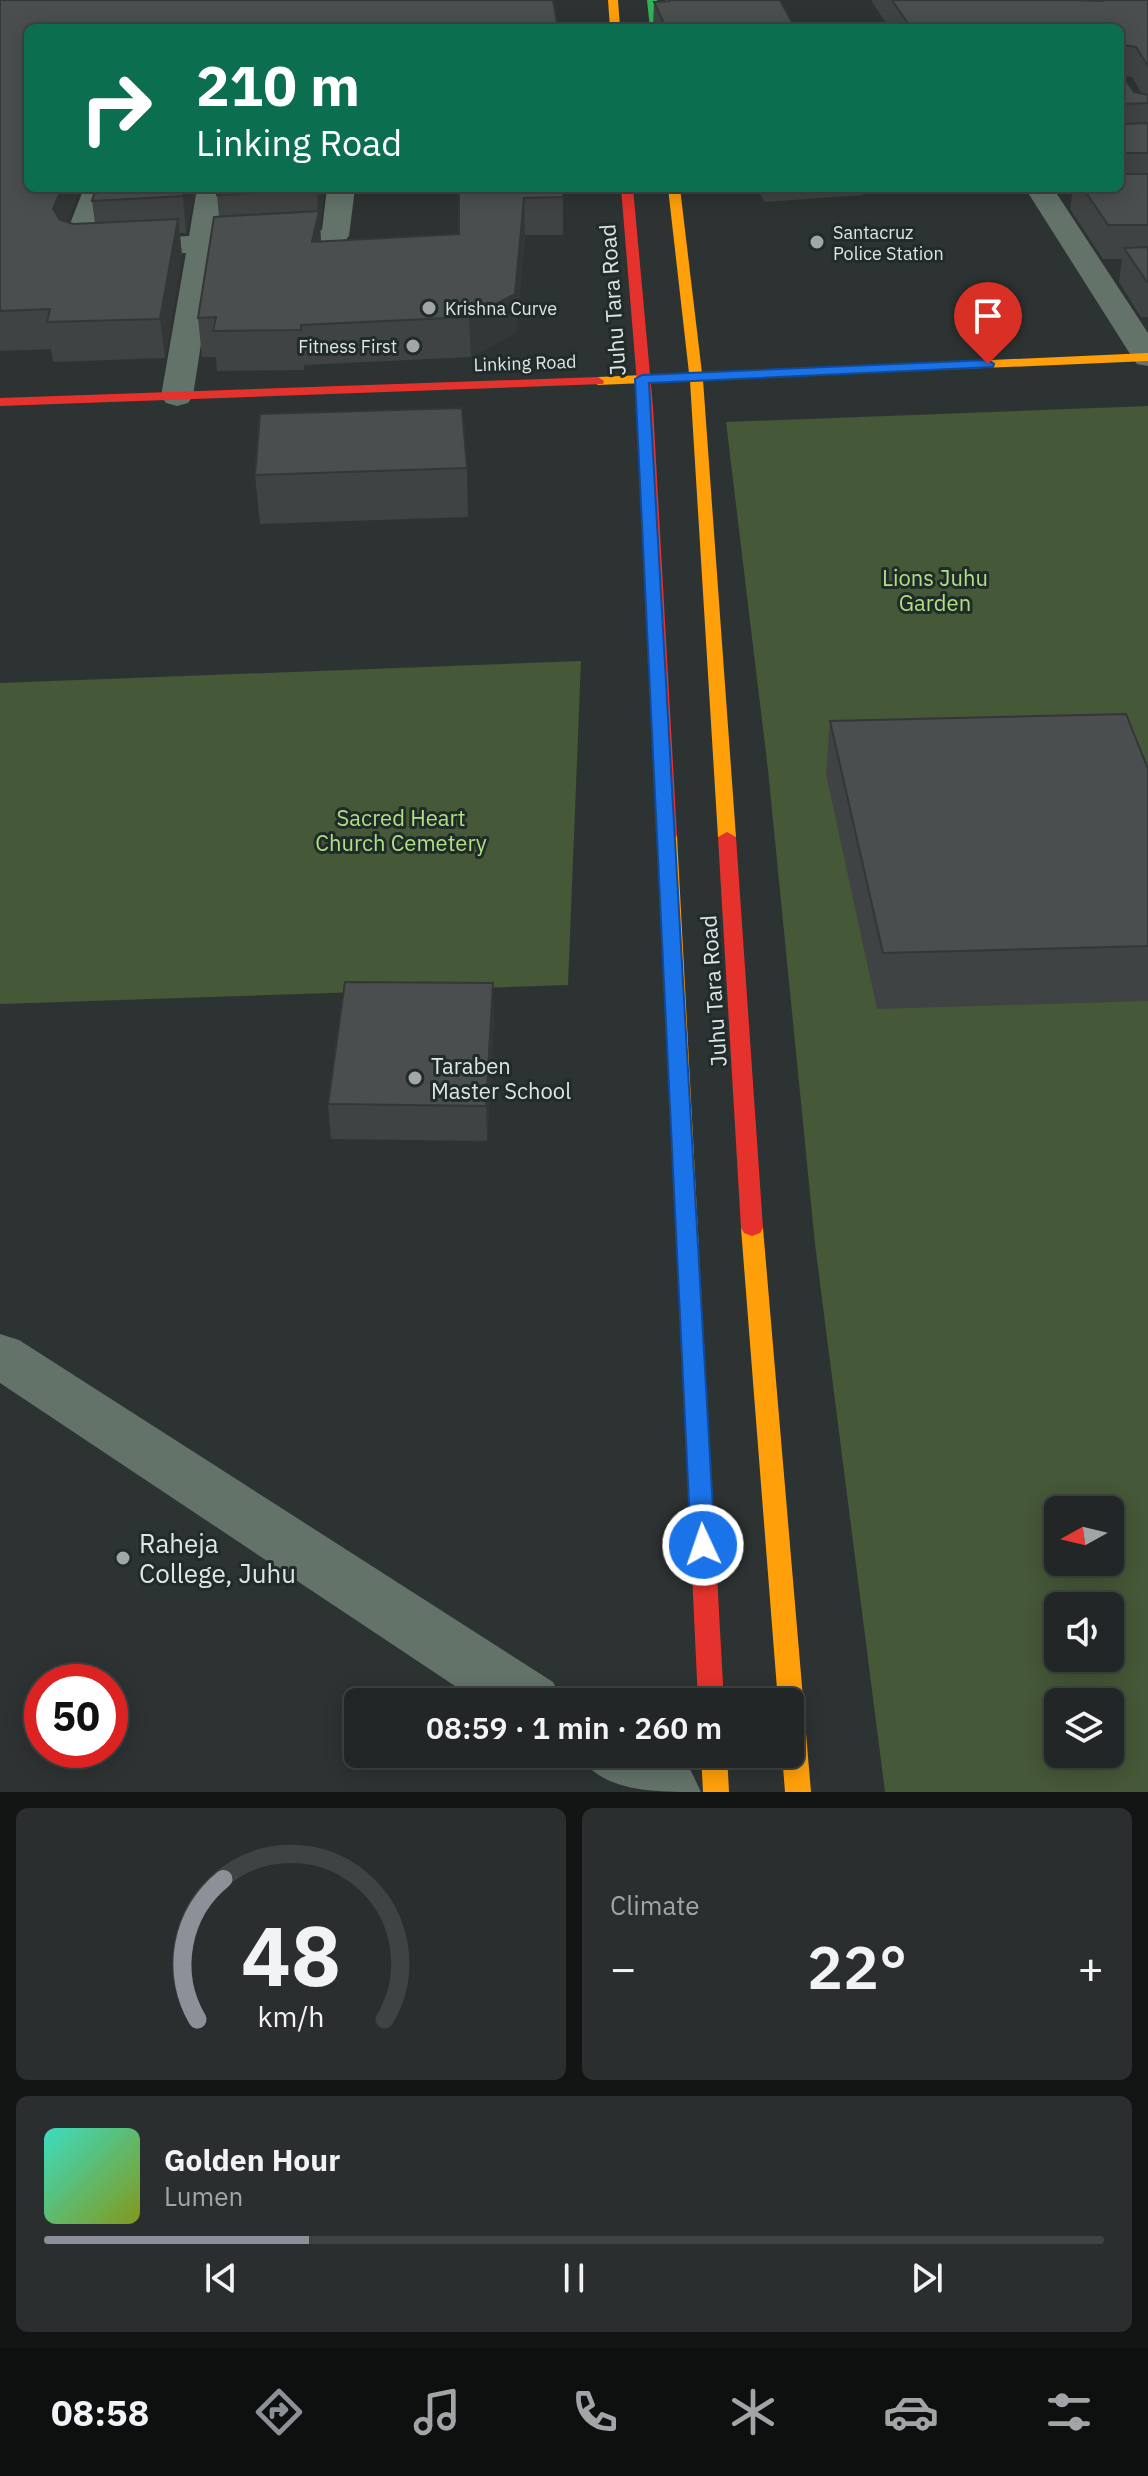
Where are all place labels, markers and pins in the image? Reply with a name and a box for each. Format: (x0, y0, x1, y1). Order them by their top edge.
place label: Santacruz Police Station (833, 221, 944, 265)
marker: Santacruz Police Station (808, 233, 826, 251)
pin (954, 282, 1022, 364)
place label: Krishna Curve (445, 297, 557, 320)
marker: Krishna Curve (420, 299, 438, 317)
place label: Fitness First (298, 335, 397, 358)
marker: Fitness First (404, 337, 422, 355)
place label: Taraben Master School (431, 1051, 571, 1105)
marker: Taraben Master School (406, 1069, 424, 1087)
place label: Raheja College, Juhu (139, 1526, 296, 1590)
marker: Raheja College, Juhu (114, 1549, 132, 1567)

